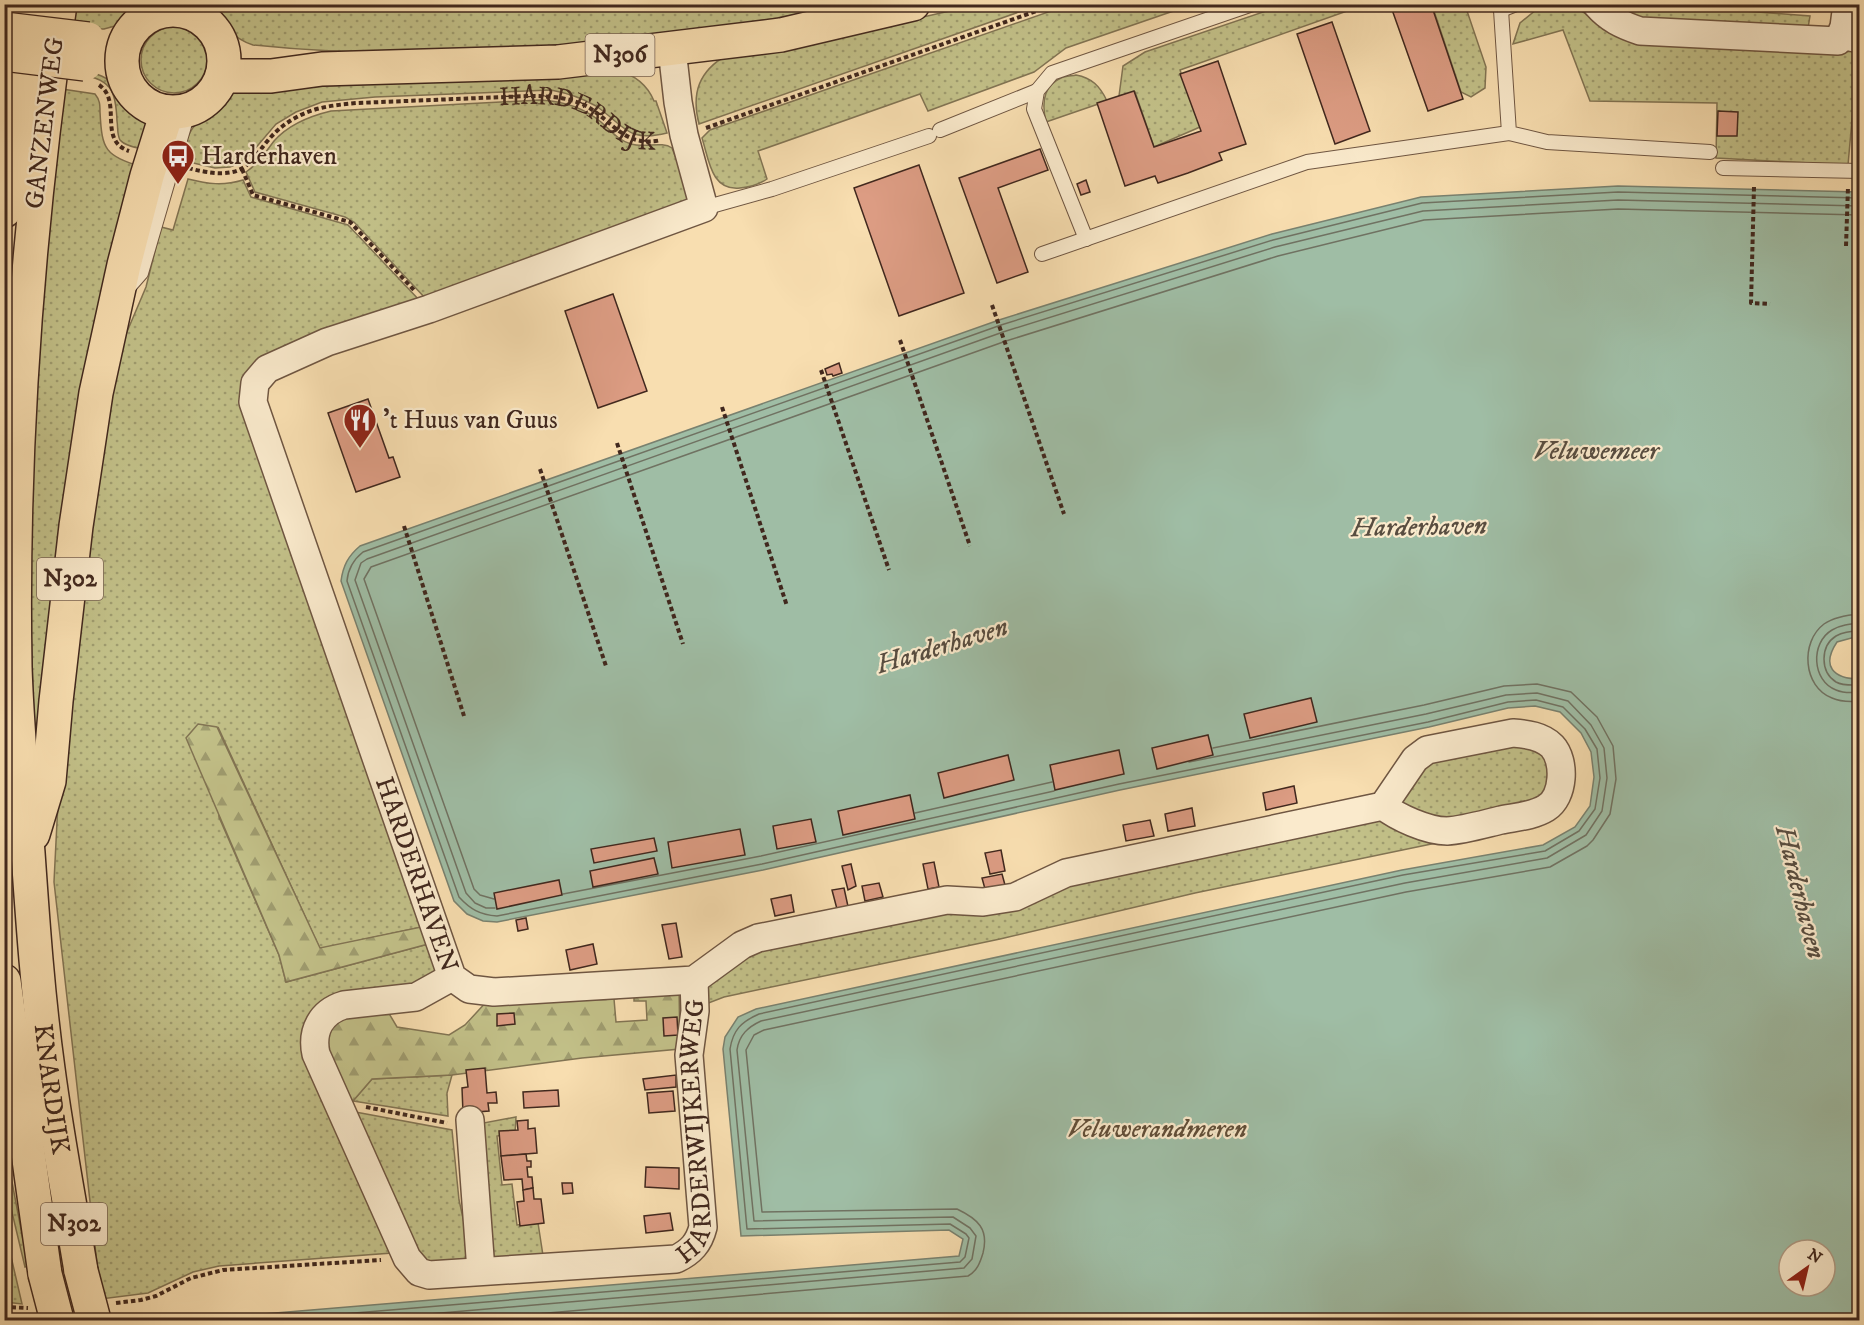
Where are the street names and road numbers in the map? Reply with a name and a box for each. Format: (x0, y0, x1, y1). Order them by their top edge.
road number: N306 (586, 34, 654, 76)
street label: GANZENWEG (18, 35, 72, 211)
street label: HARDERDIJK (498, 79, 657, 158)
road number: N302 (37, 558, 103, 600)
street label: HARDERHAVEN (367, 772, 466, 976)
street label: HARDERWIJKERWEG (669, 999, 720, 1271)
street label: KNARDIJK (26, 1022, 77, 1157)
road number: N302 (41, 1203, 107, 1245)

